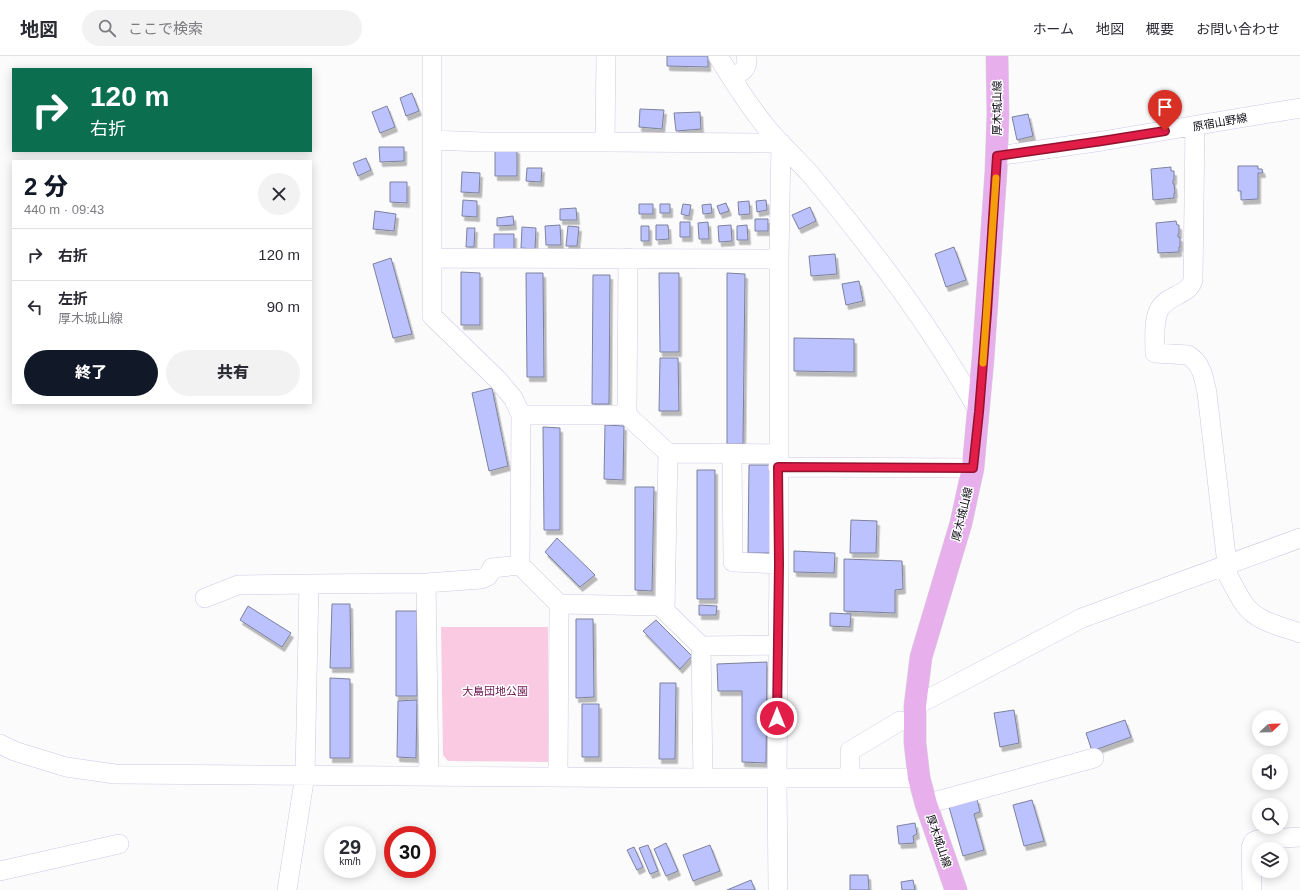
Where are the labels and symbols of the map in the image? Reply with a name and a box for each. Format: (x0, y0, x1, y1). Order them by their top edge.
street label: 厚木城山線 (991, 81, 1003, 136)
pin (1148, 90, 1182, 131)
street label: 原宿山野線 (1192, 111, 1248, 133)
street label: 厚木城山線 (950, 486, 974, 542)
park label: 大島団地公園 (462, 685, 528, 697)
position arrow (756, 697, 798, 739)
north arrow (1252, 710, 1288, 746)
street label: 厚木城山線 (924, 813, 954, 869)
speed limit sign: 30 (384, 826, 436, 878)

